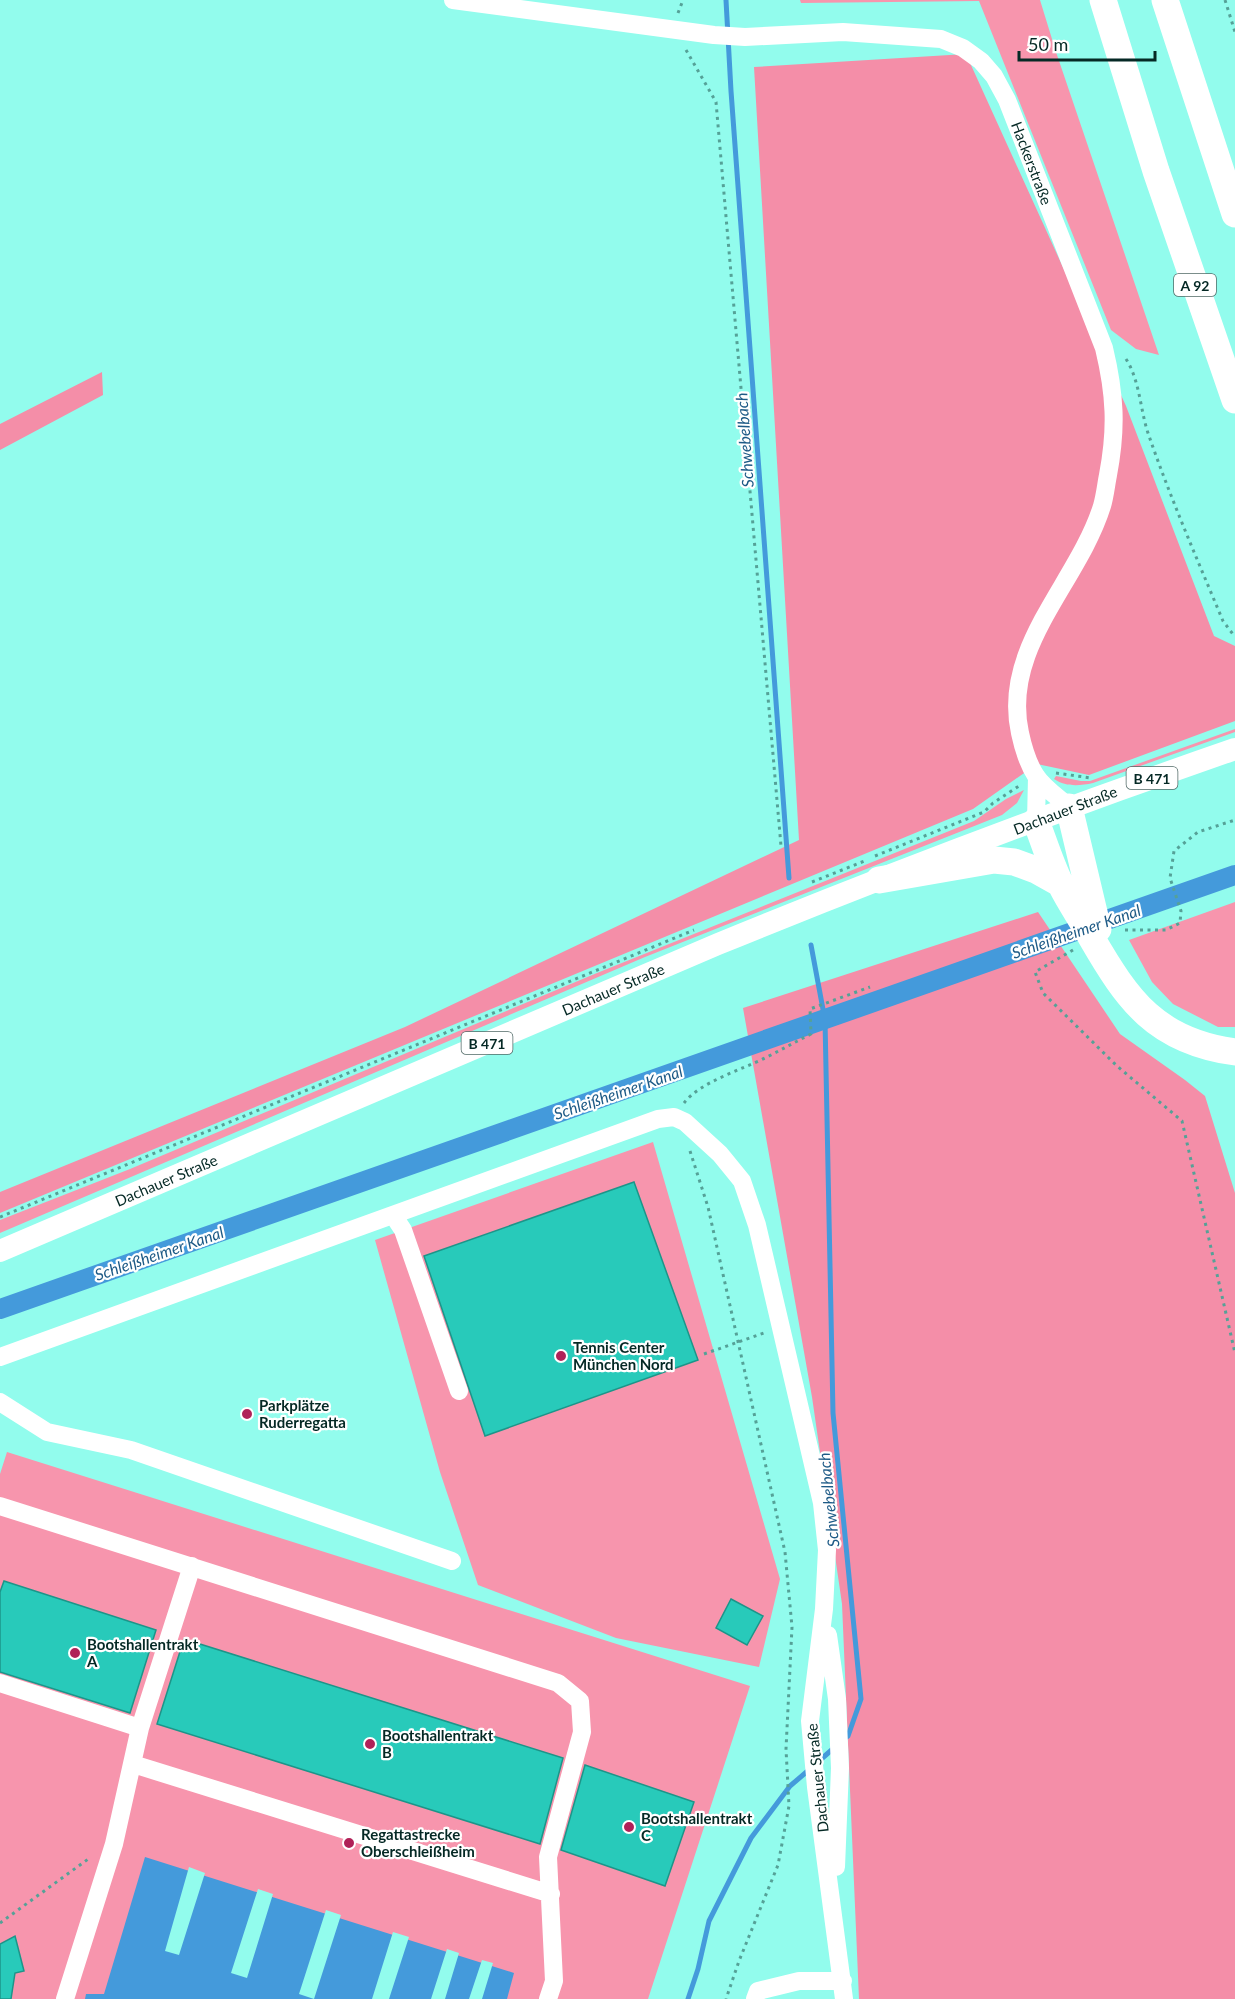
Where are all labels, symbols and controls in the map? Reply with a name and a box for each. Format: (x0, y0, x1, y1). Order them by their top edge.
scale bar (1019, 24, 1156, 62)
text: 50 m (1028, 33, 1068, 55)
street label: Hackerstraße (1008, 119, 1056, 207)
road number: A 92 (1174, 274, 1216, 296)
water label: Schwebelbach (731, 392, 757, 488)
road number: B 471 (1126, 767, 1178, 789)
street label: Dachauer Straße (1011, 782, 1119, 838)
water label: Schleißheimer Kanal (1009, 900, 1143, 962)
street label: Dachauer Straße (559, 959, 667, 1019)
road number: B 471 (462, 1032, 512, 1054)
water label: Schleißheimer Kanal (551, 1061, 685, 1123)
street label: Dachauer Straße (112, 1150, 220, 1210)
water label: Schleißheimer Kanal (92, 1222, 226, 1284)
place label: Tennis Center München Nord (573, 1338, 674, 1373)
marker: Tennis Center München Nord (554, 1349, 568, 1363)
place label: Parkplätze Ruderregatta (259, 1396, 346, 1431)
marker: Parkplätze Ruderregatta (240, 1407, 254, 1421)
water label: Schwebelbach (814, 1452, 842, 1548)
place label: Bootshallentrakt A (86, 1635, 199, 1670)
marker: Bootshallentrakt A (68, 1646, 82, 1660)
street label: Dachauer Straße (802, 1723, 832, 1833)
place label: Bootshallentrakt B (382, 1726, 494, 1761)
marker: Bootshallentrakt B (363, 1737, 377, 1751)
place label: Bootshallentrakt C (641, 1809, 753, 1844)
marker: Bootshallentrakt C (622, 1820, 636, 1834)
place label: Regattastrecke Oberschleißheim (361, 1825, 475, 1860)
marker: Regattastrecke Oberschleißheim (342, 1836, 356, 1850)

